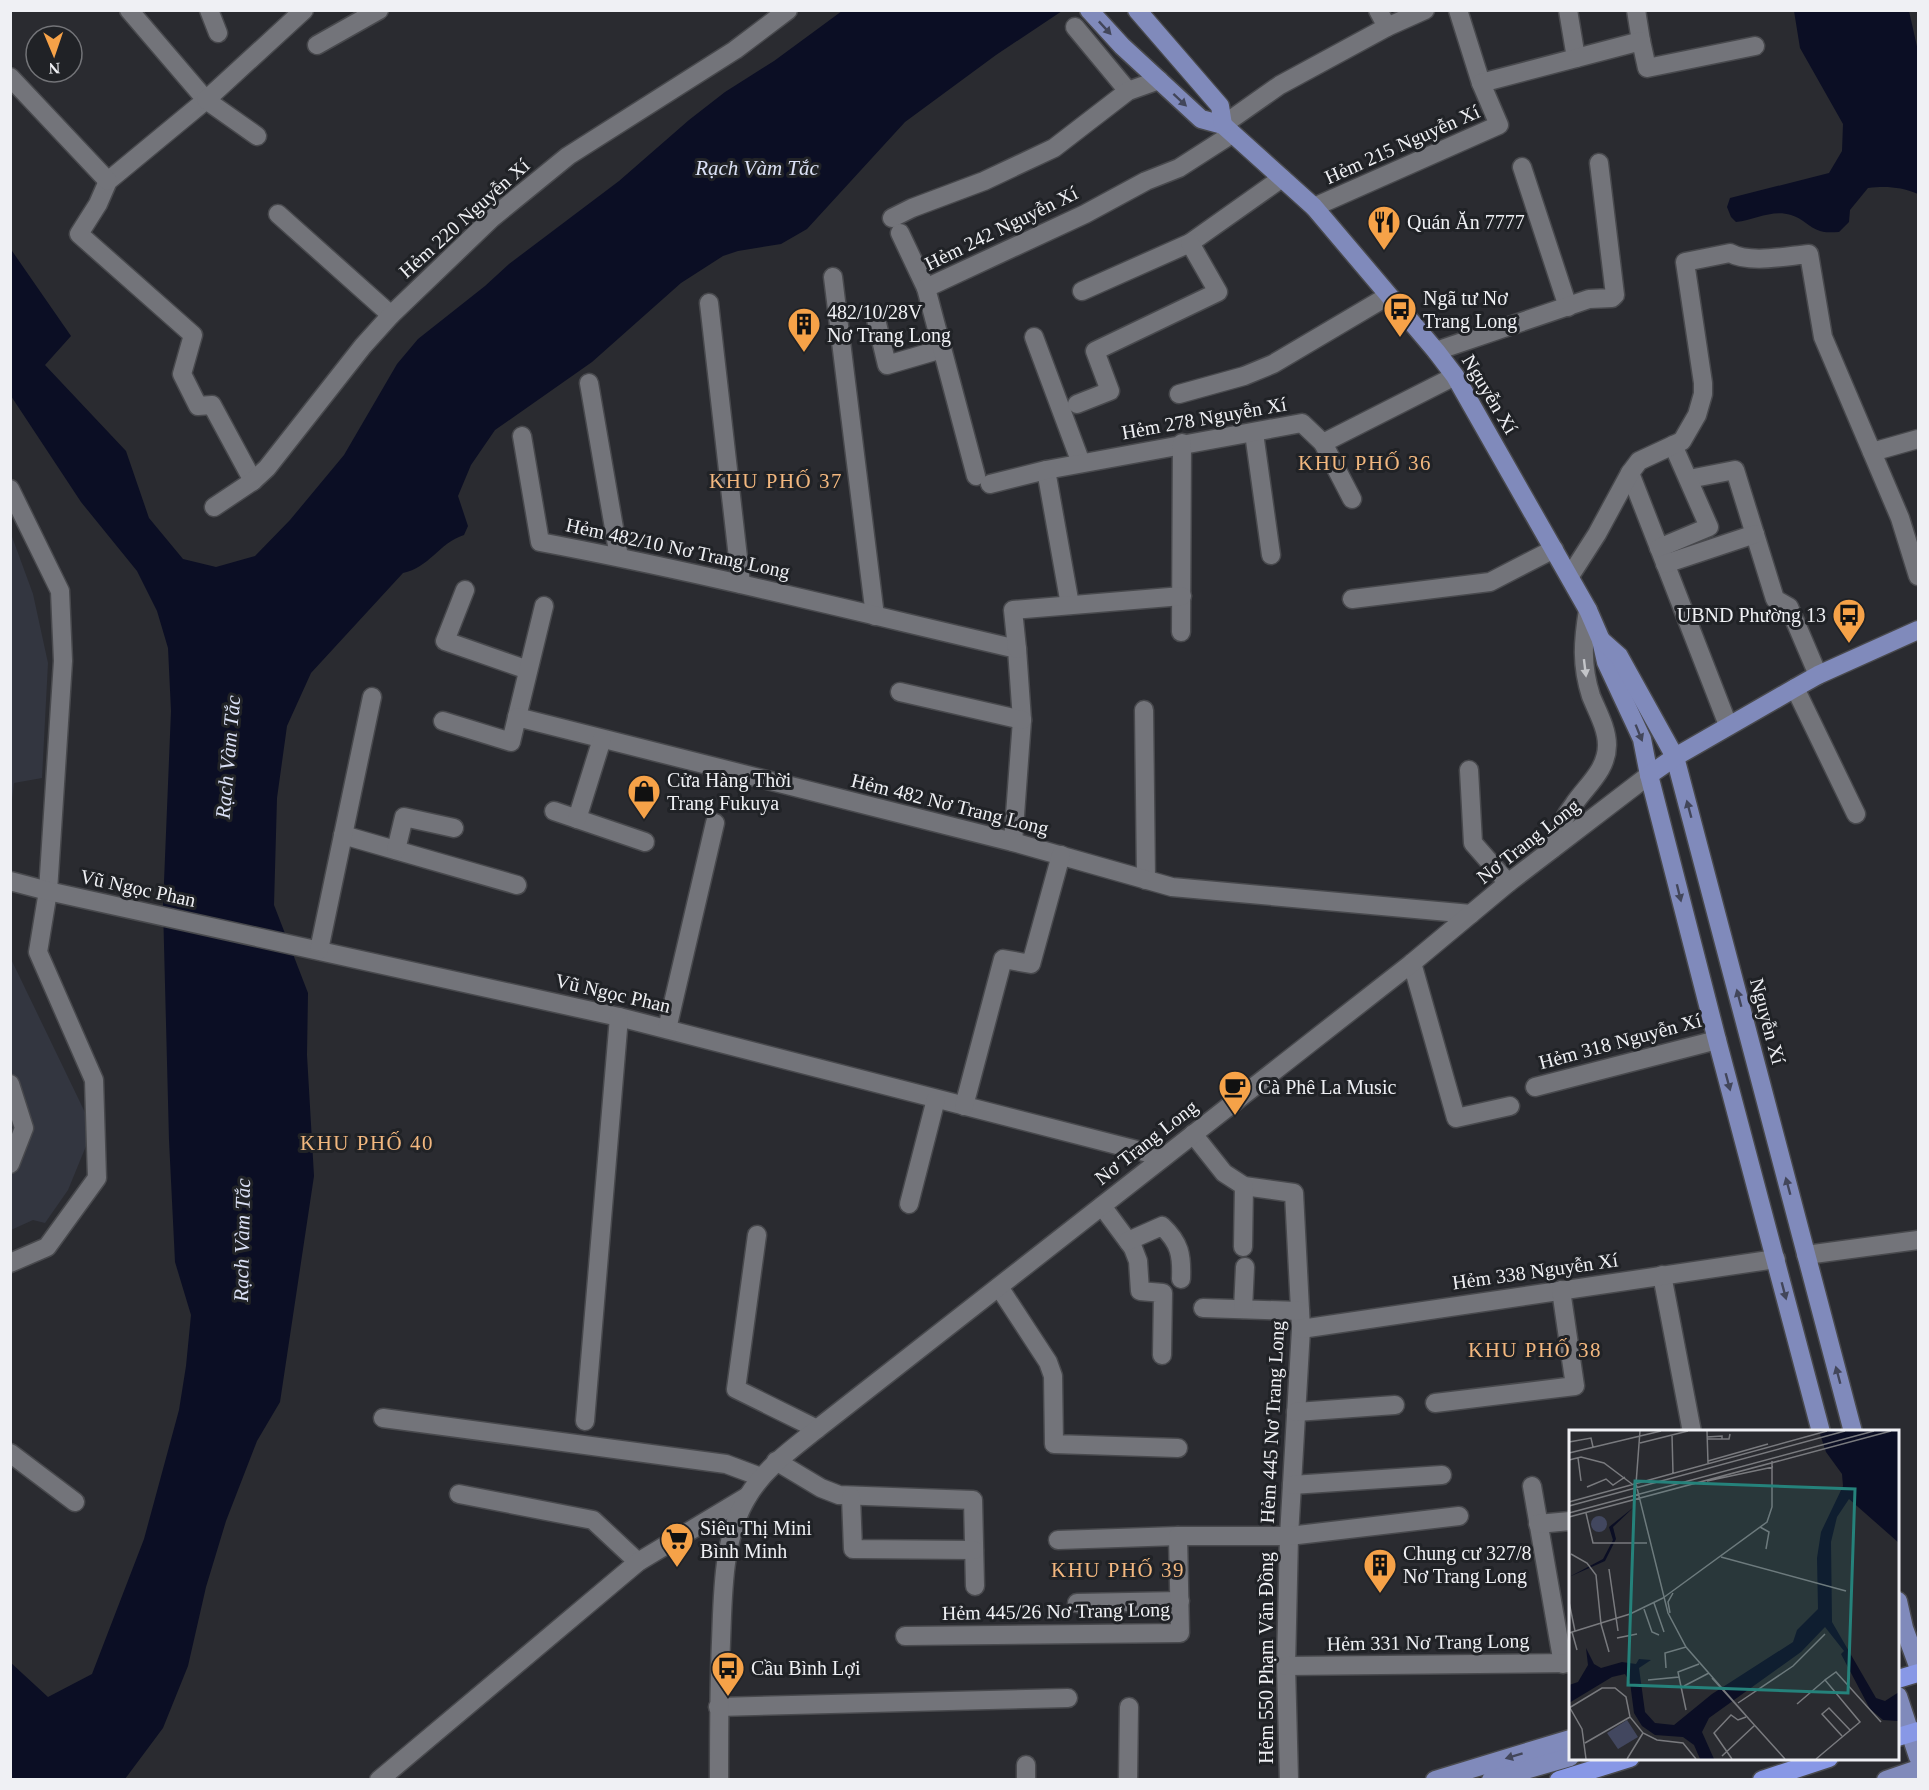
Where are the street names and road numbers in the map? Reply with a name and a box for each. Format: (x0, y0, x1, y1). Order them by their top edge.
street label: Hẻm 215 Nguyễn Xí (1321, 100, 1484, 189)
street label: Hẻm 220 Nguyễn Xí (395, 154, 534, 283)
street label: Hẻm 242 Nguyễn Xí (921, 181, 1082, 275)
street label: Nguyễn Xí (1457, 350, 1522, 438)
street label: Hẻm 278 Nguyễn Xí (1120, 393, 1289, 444)
street label: Hẻm 482/10 Nơ Trang Long (564, 514, 792, 583)
street label: Hẻm 482 Nơ Trang Long (849, 769, 1051, 840)
street label: Nơ Trang Long (1472, 794, 1584, 889)
street label: Vũ Ngọc Phan (78, 865, 198, 912)
street label: Vũ Ngọc Phan (553, 969, 673, 1018)
street label: Nguyễn Xí (1745, 975, 1790, 1067)
street label: Hẻm 318 Nguyễn Xí (1536, 1009, 1704, 1074)
street label: Nơ Trang Long (1090, 1095, 1202, 1190)
street label: Hẻm 338 Nguyễn Xí (1451, 1248, 1620, 1295)
street label: Hẻm 445 Nơ Trang Long (1256, 1320, 1289, 1524)
street label: Hẻm 550 Phạm Văn Đồng (1255, 1552, 1278, 1764)
street label: Hẻm 445/26 Nơ Trang Long (942, 1598, 1170, 1625)
street label: Hẻm 331 Nơ Trang Long (1326, 1629, 1530, 1656)

